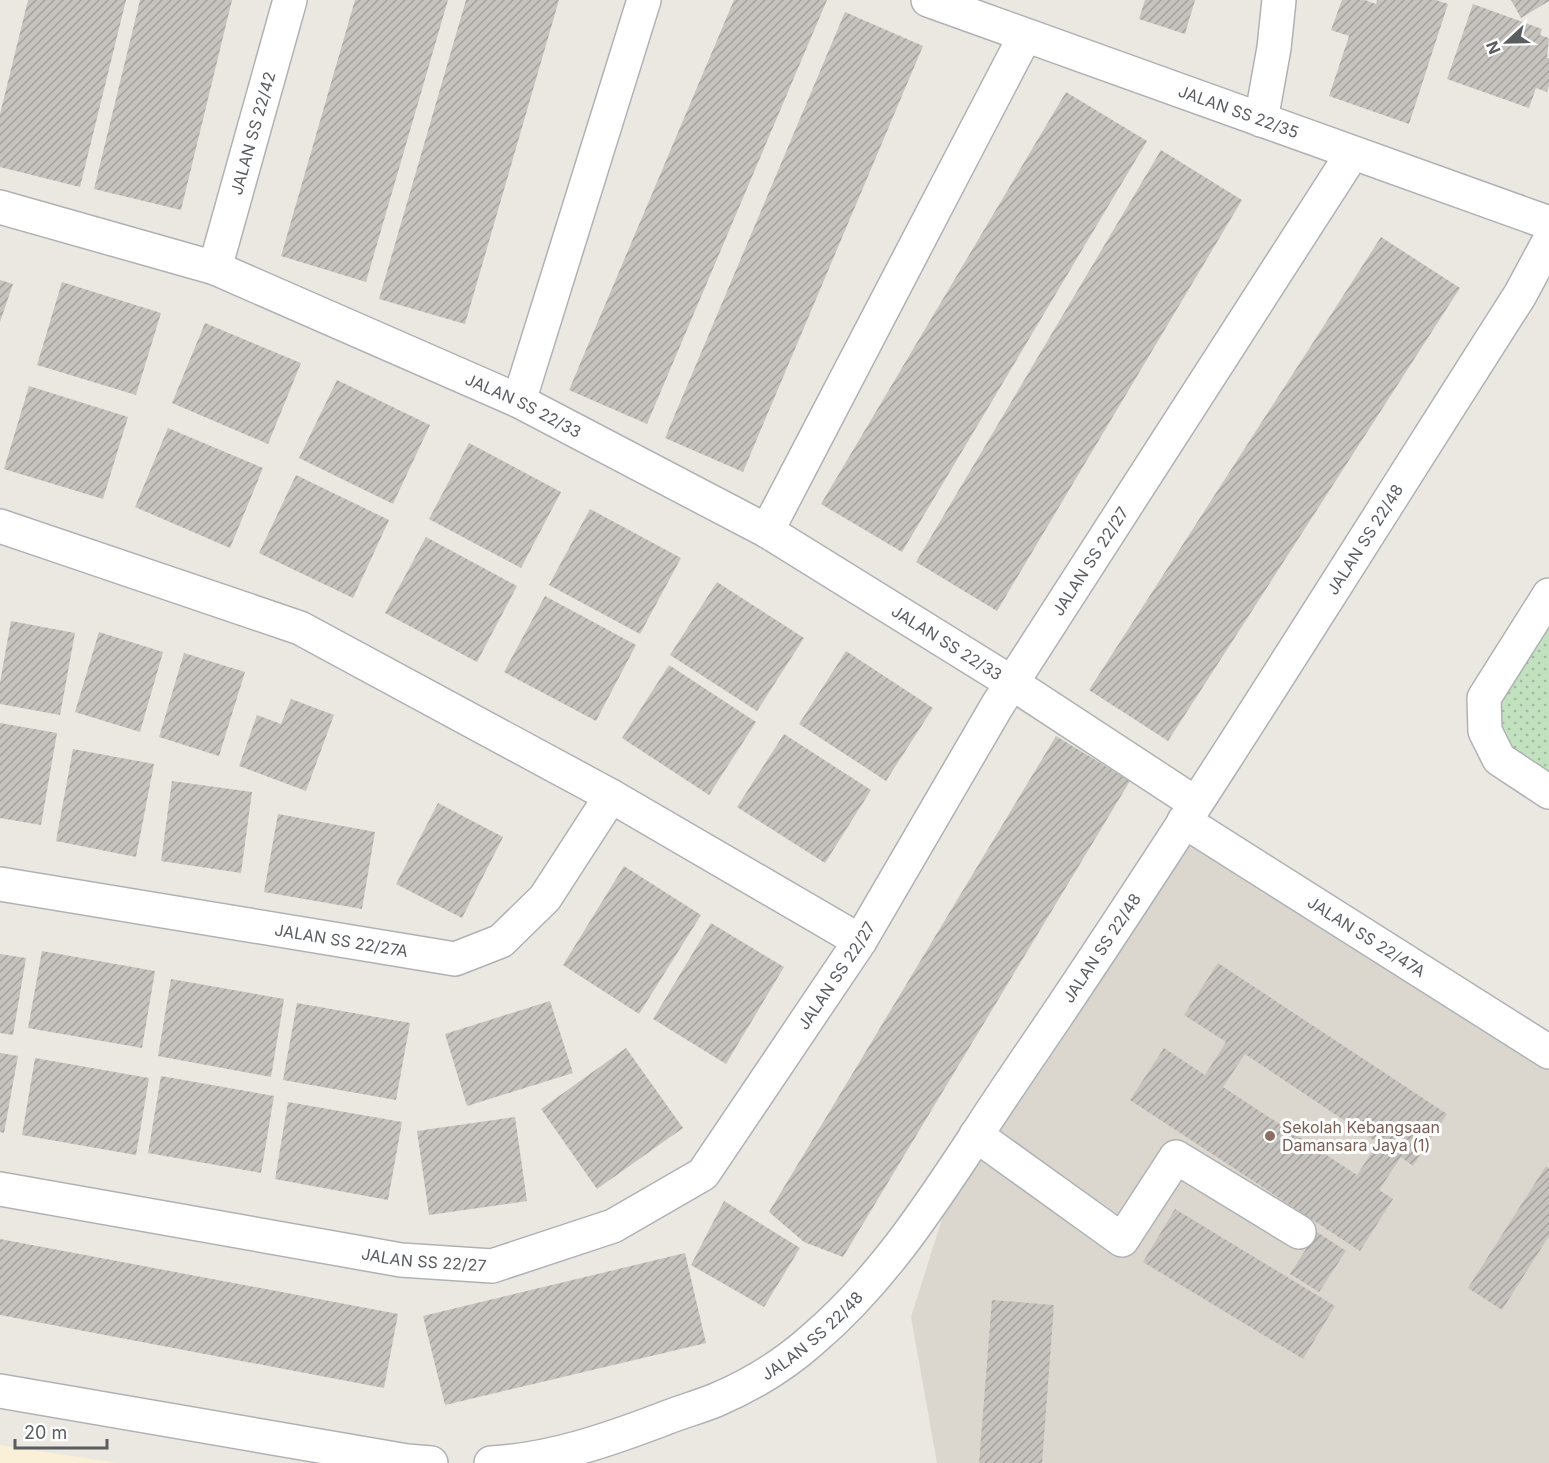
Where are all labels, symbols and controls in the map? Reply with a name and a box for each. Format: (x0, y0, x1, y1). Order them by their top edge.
north arrow (1477, 12, 1537, 72)
text: N (1482, 38, 1505, 57)
street label: JALAN SS 22/42 (226, 69, 279, 197)
street label: JALAN SS 22/35 (1176, 81, 1301, 142)
street label: JALAN SS 22/33 (462, 369, 585, 442)
street label: JALAN SS 22/48 (1322, 480, 1407, 598)
street label: JALAN SS 22/27 (1048, 503, 1133, 619)
street label: JALAN SS 22/33 (888, 601, 1006, 684)
street label: JALAN SS 22/48 (1058, 890, 1145, 1007)
street label: JALAN SS 22/47A (1304, 892, 1429, 981)
street label: JALAN SS 22/27 (793, 918, 879, 1033)
street label: JALAN SS 22/27A (273, 919, 410, 961)
place label: Sekolah Kebangsaan Damansara Jaya (1) (1282, 1117, 1440, 1155)
marker: Sekolah Kebangsaan Damansara Jaya (1) (1263, 1129, 1277, 1143)
street label: JALAN SS 22/27 (360, 1243, 487, 1276)
street label: JALAN SS 22/48 (758, 1287, 867, 1384)
scale bar (15, 1412, 106, 1450)
text: 20 m (24, 1422, 67, 1443)

